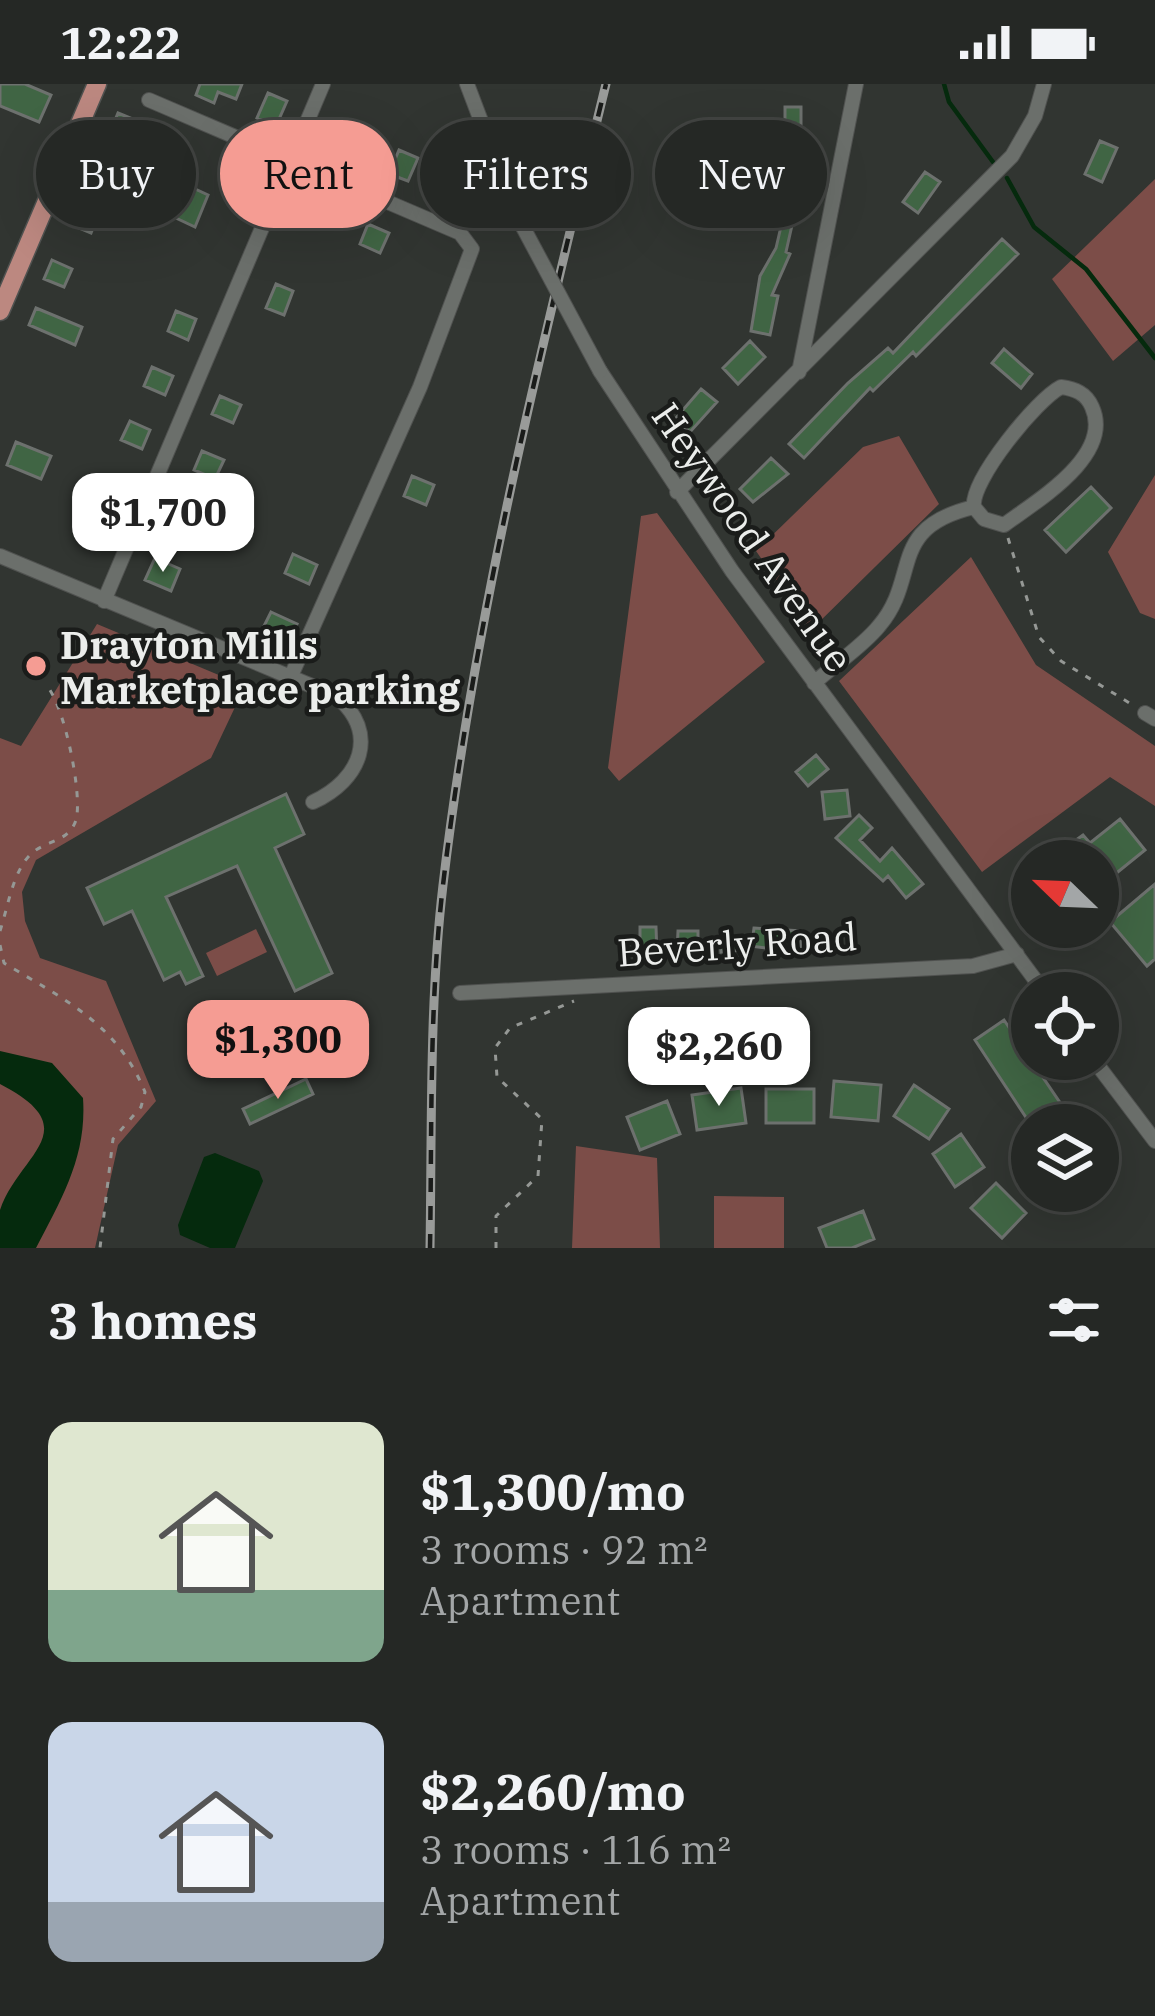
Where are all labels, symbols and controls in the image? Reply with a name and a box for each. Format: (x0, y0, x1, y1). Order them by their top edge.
text: 12:22 (60, 13, 182, 71)
chip: Buy (36, 120, 196, 228)
chip: Rent (220, 120, 396, 228)
chip: Filters (420, 120, 631, 228)
chip: New (655, 120, 827, 228)
street label: Heywood Avenue (641, 392, 865, 682)
pin: $1,700 (65, 473, 261, 575)
text: $1,700 (99, 486, 227, 537)
place label: Drayton Mills Marketplace parking (60, 619, 461, 715)
marker: Drayton Mills Marketplace parking (23, 653, 49, 679)
north arrow (1011, 840, 1119, 948)
map controls (1011, 840, 1119, 1212)
street label: Beverly Road (615, 910, 859, 978)
button: locate (1011, 972, 1119, 1080)
pin: $1,300 (180, 1000, 376, 1102)
pin: $2,260 (621, 1007, 817, 1109)
text: $1,300 (214, 1013, 342, 1064)
text: $2,260 (655, 1020, 783, 1071)
button: layers (1011, 1104, 1119, 1212)
text: 3 homes (48, 1287, 258, 1353)
icon: filters (1041, 1287, 1107, 1353)
text: $1,300/mo (420, 1458, 686, 1524)
icon: home (144, 1470, 288, 1614)
text: 3 rooms · 92 m² (420, 1524, 708, 1575)
text: Apartment (420, 1575, 620, 1626)
text: $2,260/mo (420, 1758, 686, 1824)
icon: home (144, 1770, 288, 1914)
text: 3 rooms · 116 m² (420, 1824, 731, 1875)
text: Apartment (420, 1875, 620, 1926)

